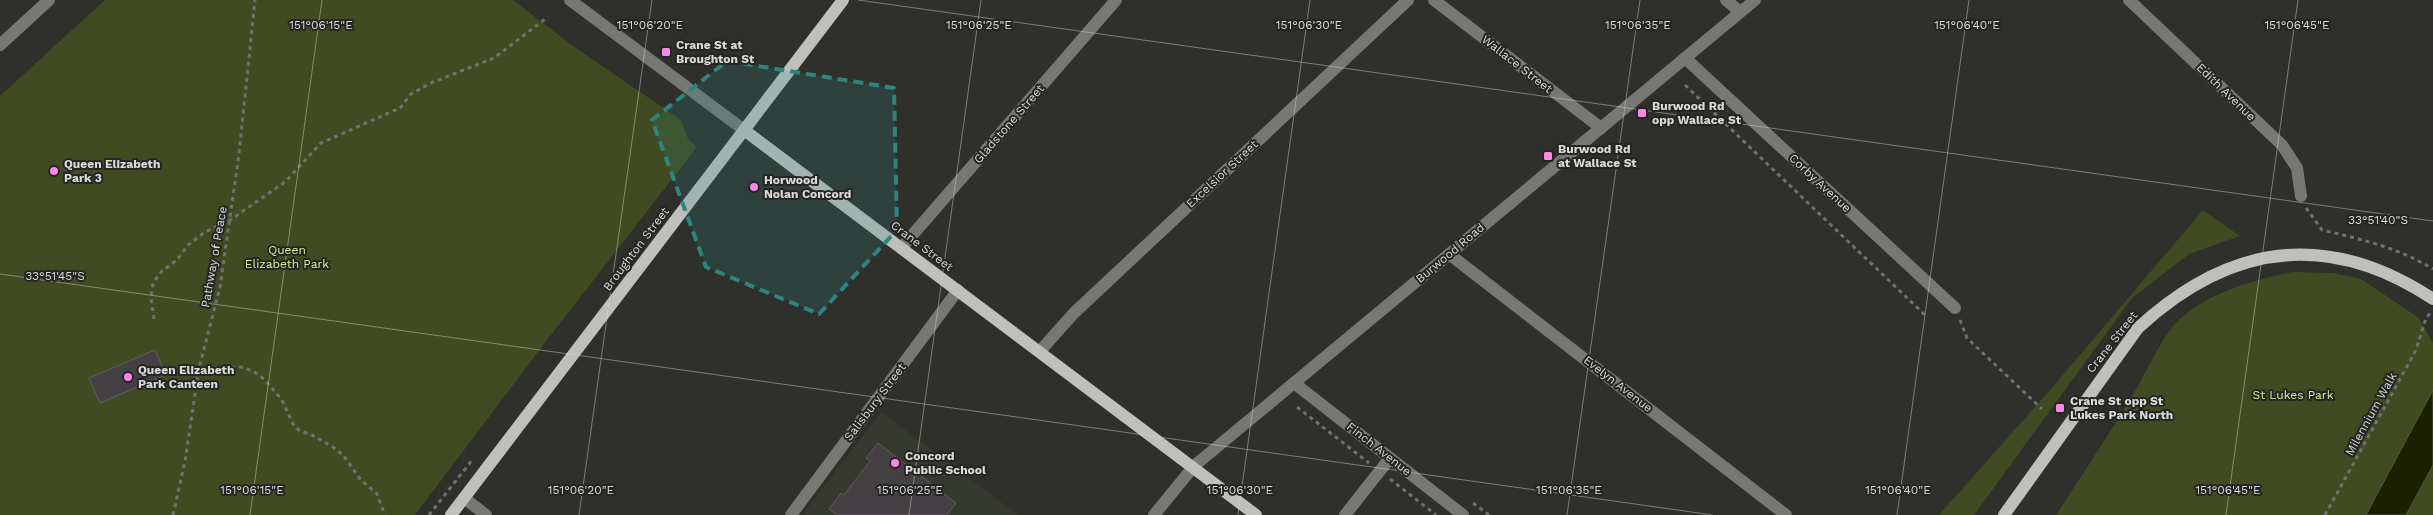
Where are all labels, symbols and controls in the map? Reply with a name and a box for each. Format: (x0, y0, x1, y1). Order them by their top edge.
text: 151°06'15"E (289, 18, 353, 32)
text: 151°06'20"E (617, 18, 684, 32)
text: 151°06'25"E (946, 18, 1012, 32)
text: 151°06'30"E (1276, 18, 1343, 32)
text: 151°06'35"E (1605, 18, 1671, 32)
text: 151°06'40"E (1934, 18, 2000, 32)
text: 151°06'45"E (2264, 18, 2330, 32)
street label: Wallace Street (1479, 32, 1555, 96)
place label: Crane St at Broughton St (676, 38, 755, 66)
marker: Crane St at Broughton St (660, 46, 672, 58)
street label: Edith Avenue (2194, 60, 2258, 124)
street label: Gladstone Street (971, 82, 1047, 166)
place label: Burwood Rd opp Wallace St (1652, 99, 1742, 127)
marker: Burwood Rd opp Wallace St (1636, 107, 1648, 119)
street label: Excelsior Street (1183, 137, 1261, 211)
place label: Burwood Rd at Wallace St (1558, 142, 1637, 170)
marker: Burwood Rd at Wallace St (1542, 150, 1554, 162)
street label: Corby Avenue (1786, 151, 1854, 215)
place label: Queen Elizabeth Park 3 (64, 157, 160, 185)
marker: Queen Elizabeth Park 3 (48, 165, 60, 177)
place label: Horwood Nolan Concord (764, 173, 851, 201)
marker: Horwood Nolan Concord (748, 181, 760, 193)
street label: Pathway of Peace (198, 205, 230, 309)
street label: Broughton Street (600, 205, 672, 293)
text: 33°51'40"S (2348, 213, 2408, 227)
street label: Crane Street (888, 218, 956, 274)
street label: Burwood Road (1413, 220, 1487, 286)
park label: Queen Elizabeth Park (245, 243, 329, 271)
text: 33°51'45"S (25, 269, 85, 283)
street label: Crane Street (2084, 308, 2140, 376)
street label: Evelyn Avenue (1581, 353, 1655, 415)
street label: Salisbury Street (841, 360, 909, 444)
place label: Queen Elizabeth Park Canteen (138, 363, 234, 391)
street label: Milennium Walk (2342, 370, 2400, 458)
marker: Queen Elizabeth Park Canteen (122, 371, 134, 383)
park label: St Lukes Park (2252, 388, 2334, 402)
place label: Crane St opp St Lukes Park North (2070, 394, 2173, 422)
marker: Crane St opp St Lukes Park North (2054, 402, 2066, 414)
street label: Finch Avenue (1344, 419, 1414, 479)
place label: Concord Public School (905, 449, 986, 477)
marker: Concord Public School (889, 457, 901, 469)
text: 151°06'15"E (220, 483, 284, 497)
text: 151°06'20"E (548, 483, 615, 497)
text: 151°06'25"E (877, 483, 943, 497)
text: 151°06'30"E (1207, 483, 1274, 497)
text: 151°06'35"E (1536, 483, 1602, 497)
text: 151°06'40"E (1865, 483, 1931, 497)
text: 151°06'45"E (2195, 483, 2261, 497)

